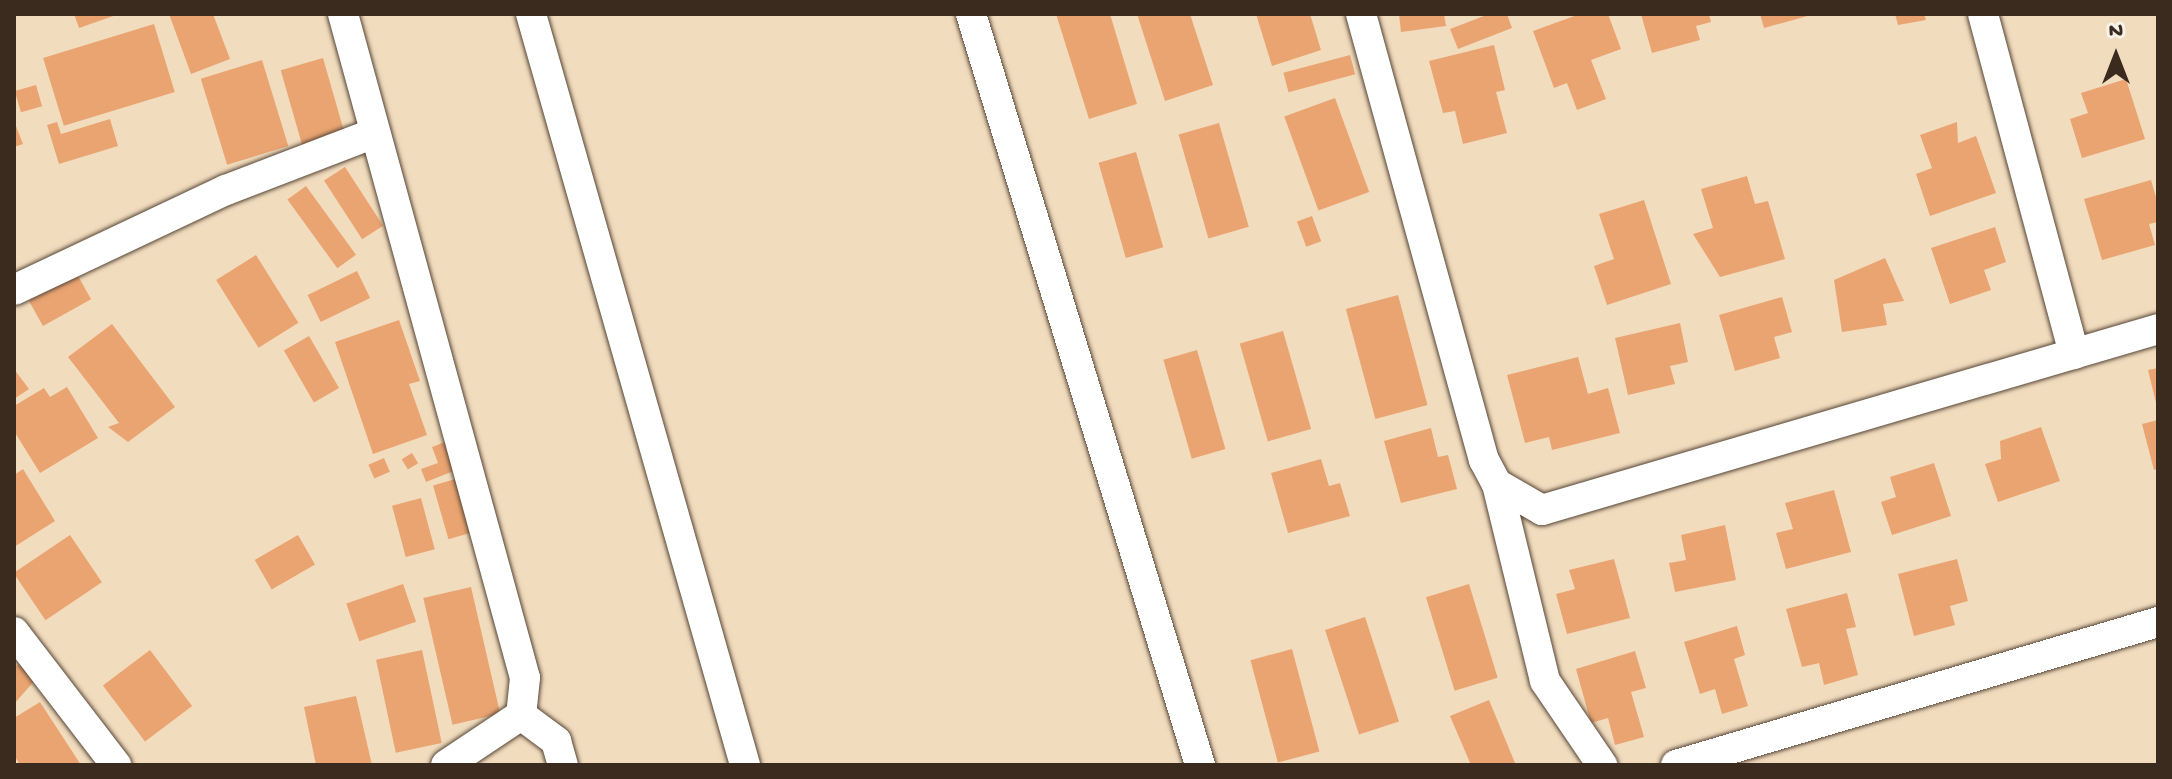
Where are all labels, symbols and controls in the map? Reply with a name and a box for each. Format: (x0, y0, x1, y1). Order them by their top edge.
north arrow (2076, 16, 2156, 96)
text: N (2109, 19, 2123, 45)

